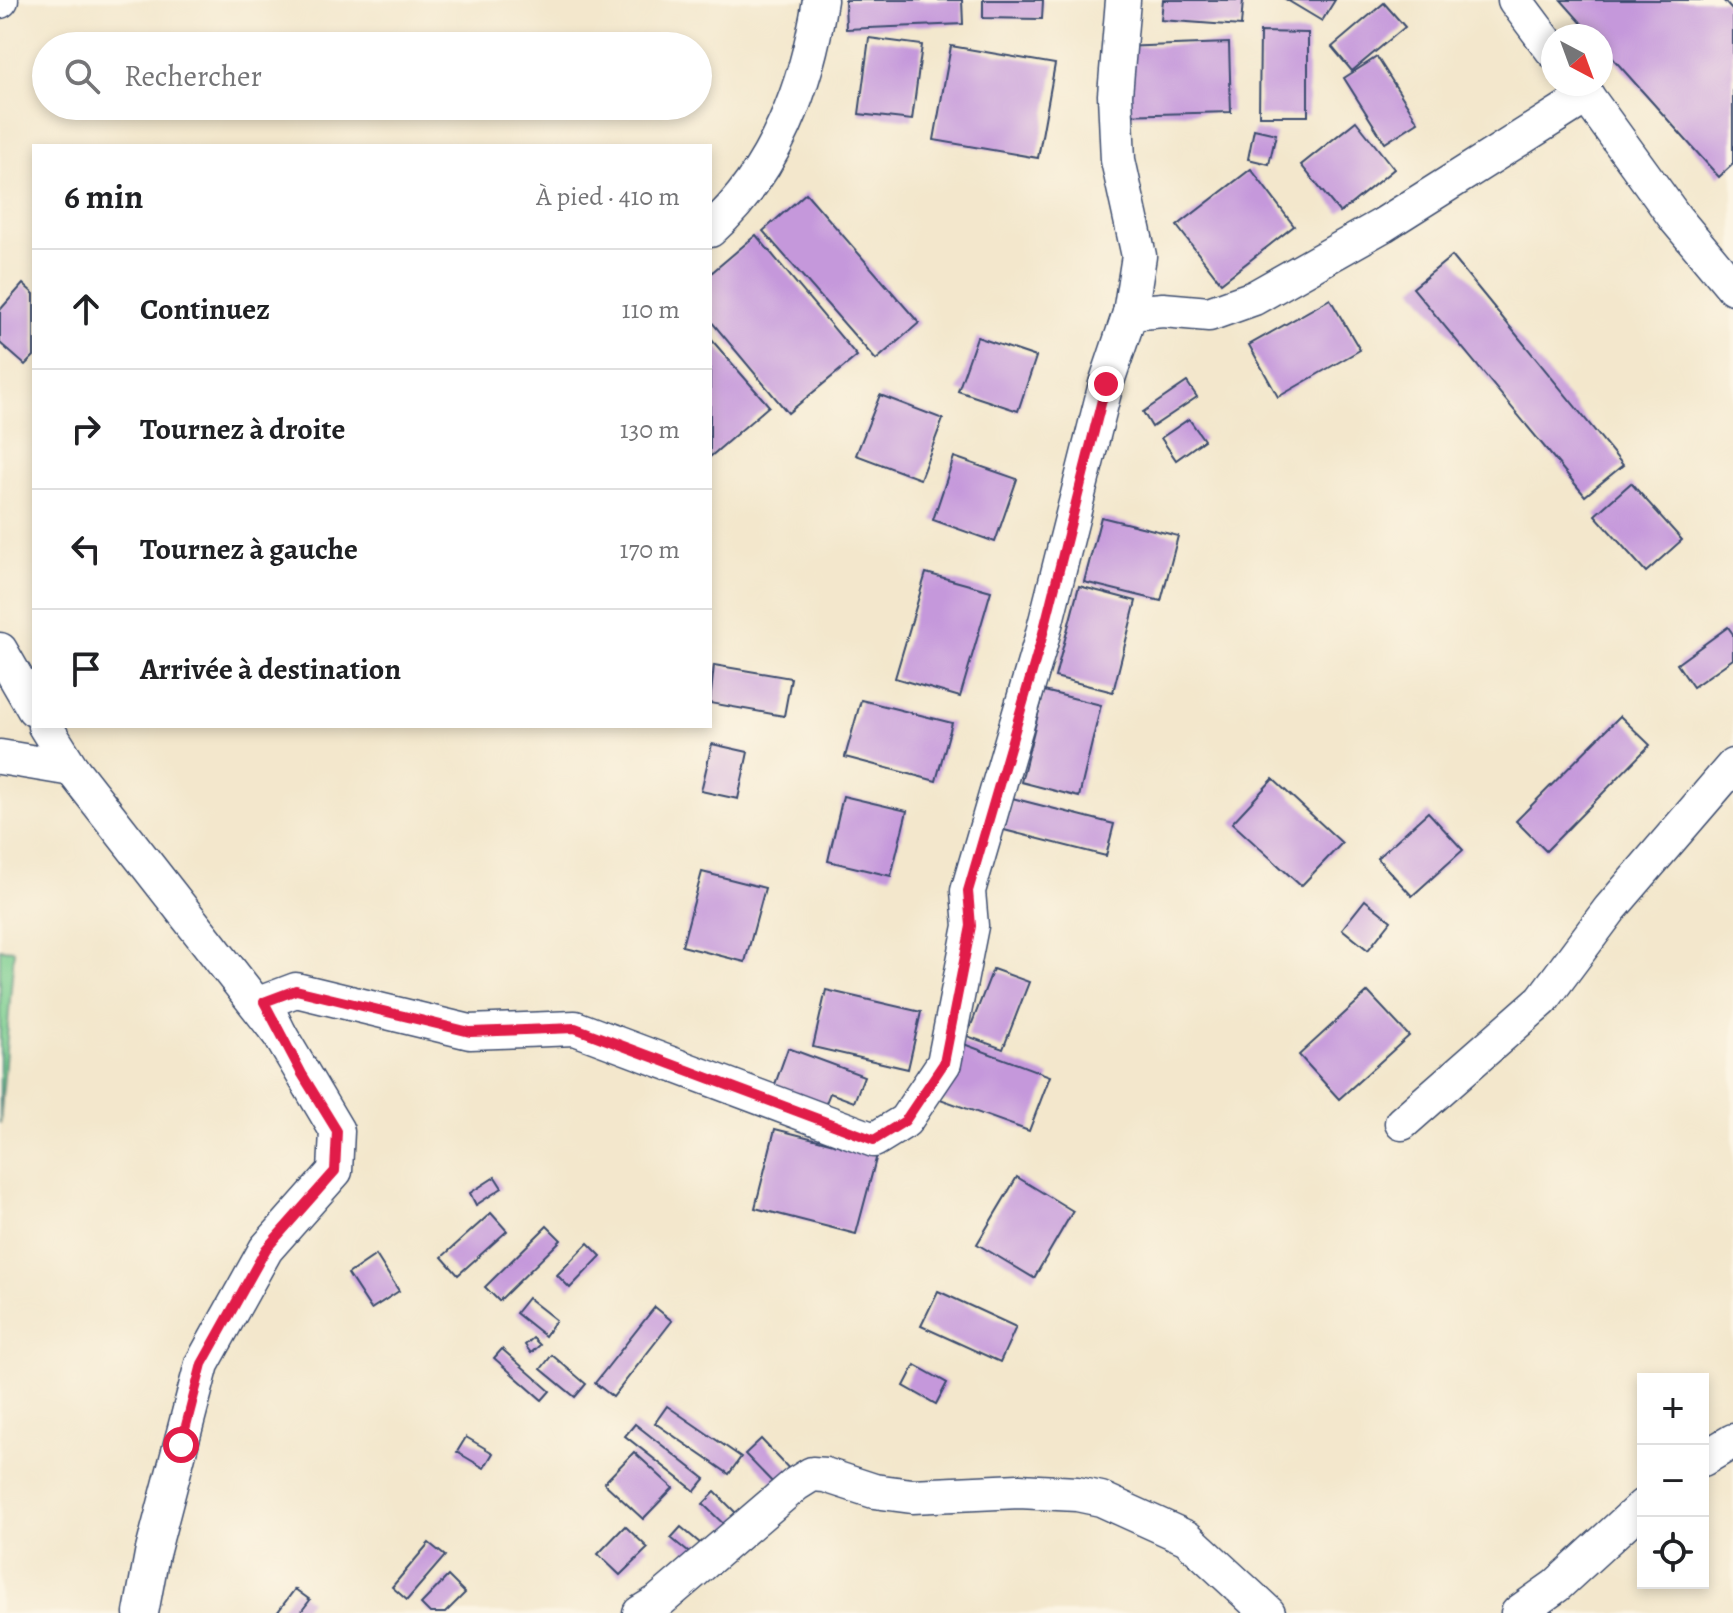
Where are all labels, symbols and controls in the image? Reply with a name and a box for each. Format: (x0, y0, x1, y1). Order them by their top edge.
north arrow (1541, 24, 1613, 96)
search box (32, 32, 712, 120)
icon: search (60, 54, 104, 98)
text: Rechercher (124, 56, 262, 96)
text: 6 min (64, 173, 143, 220)
text: À pied · 410 m (536, 179, 680, 214)
icon: ahead (64, 287, 108, 331)
text: Continuez (140, 289, 270, 329)
text: 110 m (622, 292, 680, 327)
route end (1088, 366, 1124, 402)
icon: right (64, 407, 108, 451)
text: Tournez à droite (140, 409, 345, 449)
text: 130 m (620, 412, 680, 447)
icon: left (64, 527, 108, 571)
text: Tournez à gauche (140, 529, 358, 569)
text: 170 m (620, 532, 680, 567)
icon: arrive (64, 647, 108, 691)
text: Arrivée à destination (140, 649, 401, 689)
map controls (1637, 1373, 1709, 1589)
button: + (1637, 1373, 1709, 1445)
route start (163, 1427, 199, 1463)
button: − (1637, 1445, 1709, 1517)
button: locate (1637, 1517, 1709, 1589)

